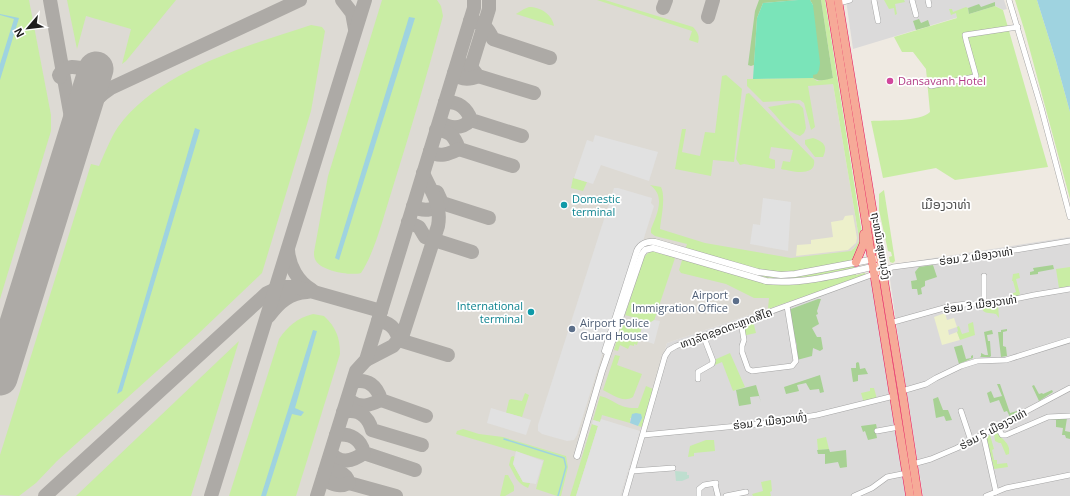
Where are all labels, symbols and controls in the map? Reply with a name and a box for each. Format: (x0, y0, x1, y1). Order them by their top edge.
north arrow (8, 8, 48, 48)
text: N (10, 25, 27, 40)
place label: Dansavanh Hotel (898, 73, 986, 88)
marker: Dansavanh Hotel (885, 76, 895, 86)
place label: Domestic terminal (572, 191, 620, 219)
district label: ເມືອງວາທ່າ (921, 195, 971, 213)
marker: Domestic terminal (559, 200, 569, 210)
street label: ຖະຫນົນສຸພານຸວົງ (867, 211, 895, 281)
street label: ຮ່ອມ 2 ເມືອງວາທ່າ (938, 243, 1014, 268)
place label: Airport Immigration Office (632, 287, 728, 315)
street label: ຮ່ອມ 3 ເມືອງວາທ່າ (942, 291, 1018, 316)
marker: Airport Immigration Office (731, 296, 741, 306)
place label: International terminal (457, 298, 523, 326)
street label: ທາງລັດຊອດຕະຫຼາດສີໄຄ (678, 304, 774, 351)
marker: International terminal (526, 307, 536, 317)
place label: Airport Police Guard House (580, 315, 649, 343)
marker: Airport Police Guard House (567, 324, 577, 334)
street label: ຮ່ອມ 5 ເມືອງວາທ່າ (956, 404, 1029, 453)
street label: ຮ່ອມ 2 ເມືອງວາທົ່ງ (732, 409, 808, 433)

